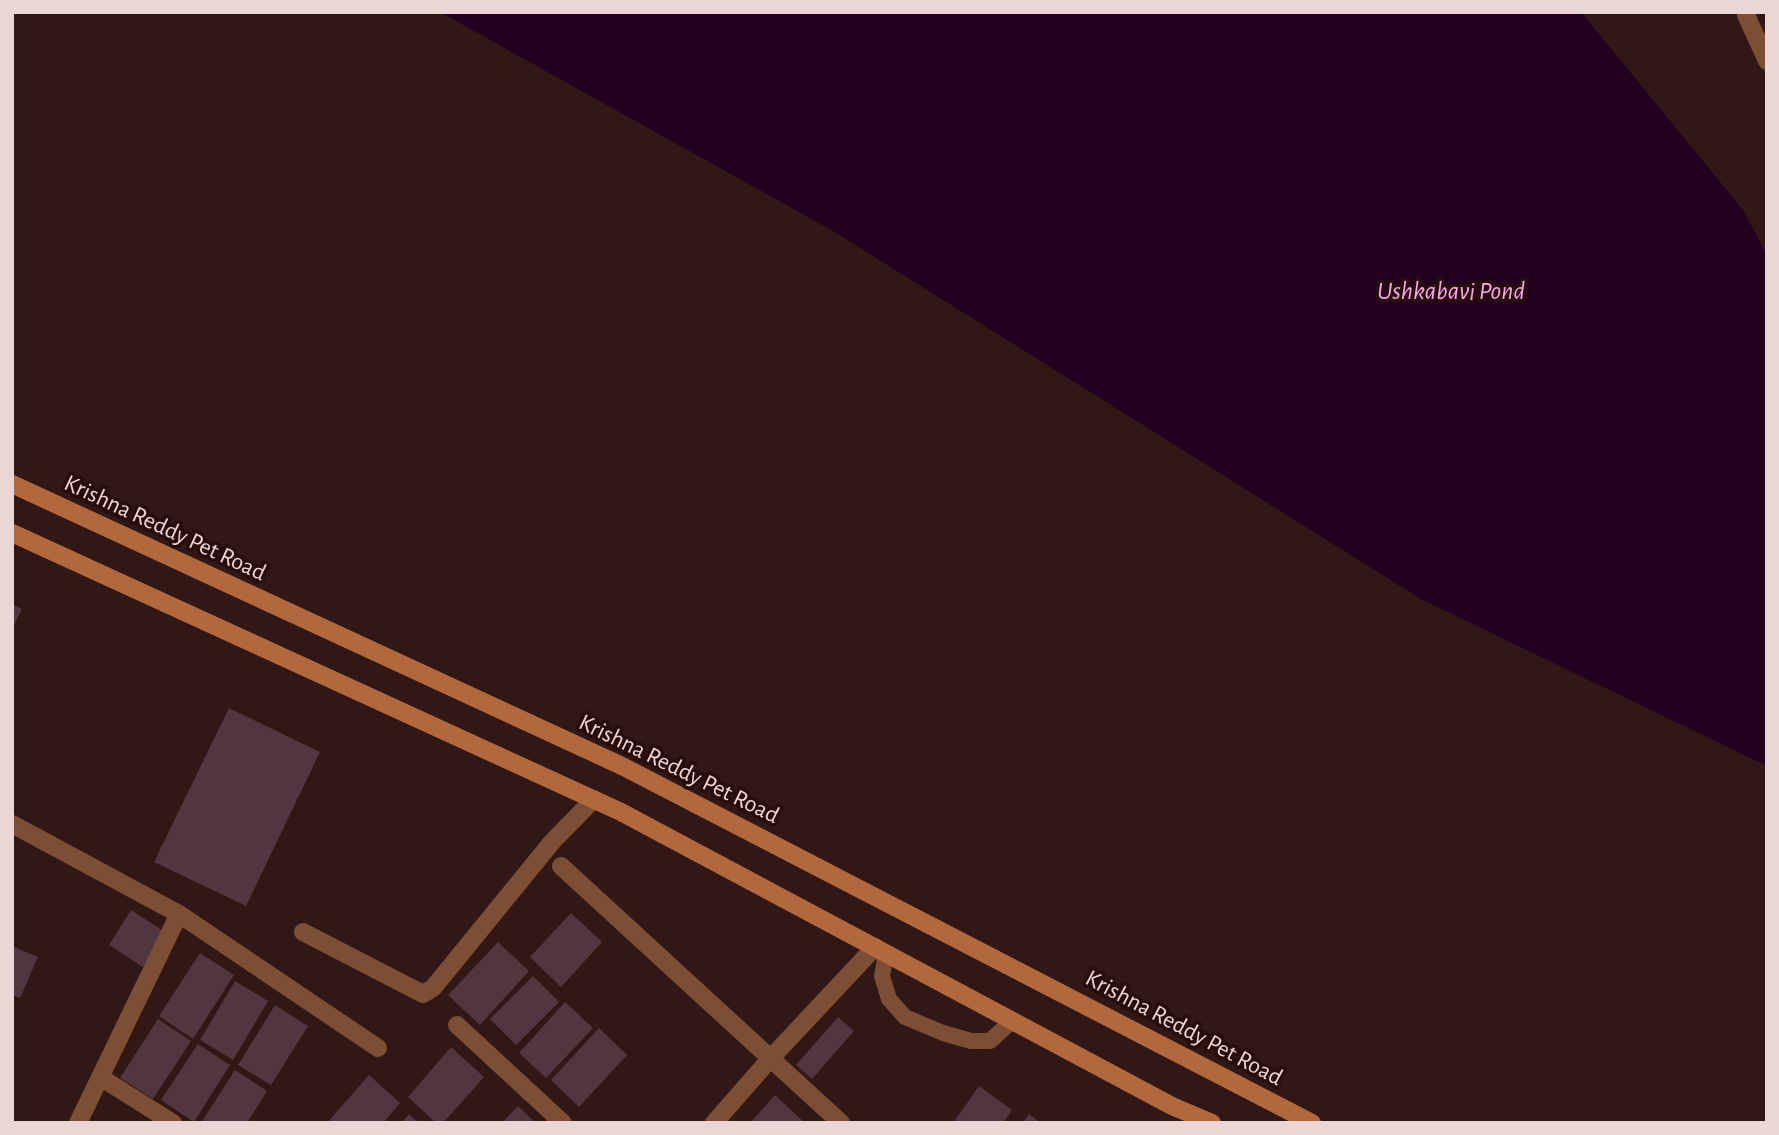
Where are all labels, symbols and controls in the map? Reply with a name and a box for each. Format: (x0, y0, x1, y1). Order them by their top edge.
water label: Ushkabavi Pond (1377, 275, 1525, 307)
street label: Krishna Reddy Pet Road (59, 469, 271, 587)
street label: Krishna Reddy Pet Road (574, 708, 784, 830)
street label: Krishna Reddy Pet Road (1080, 964, 1288, 1092)

